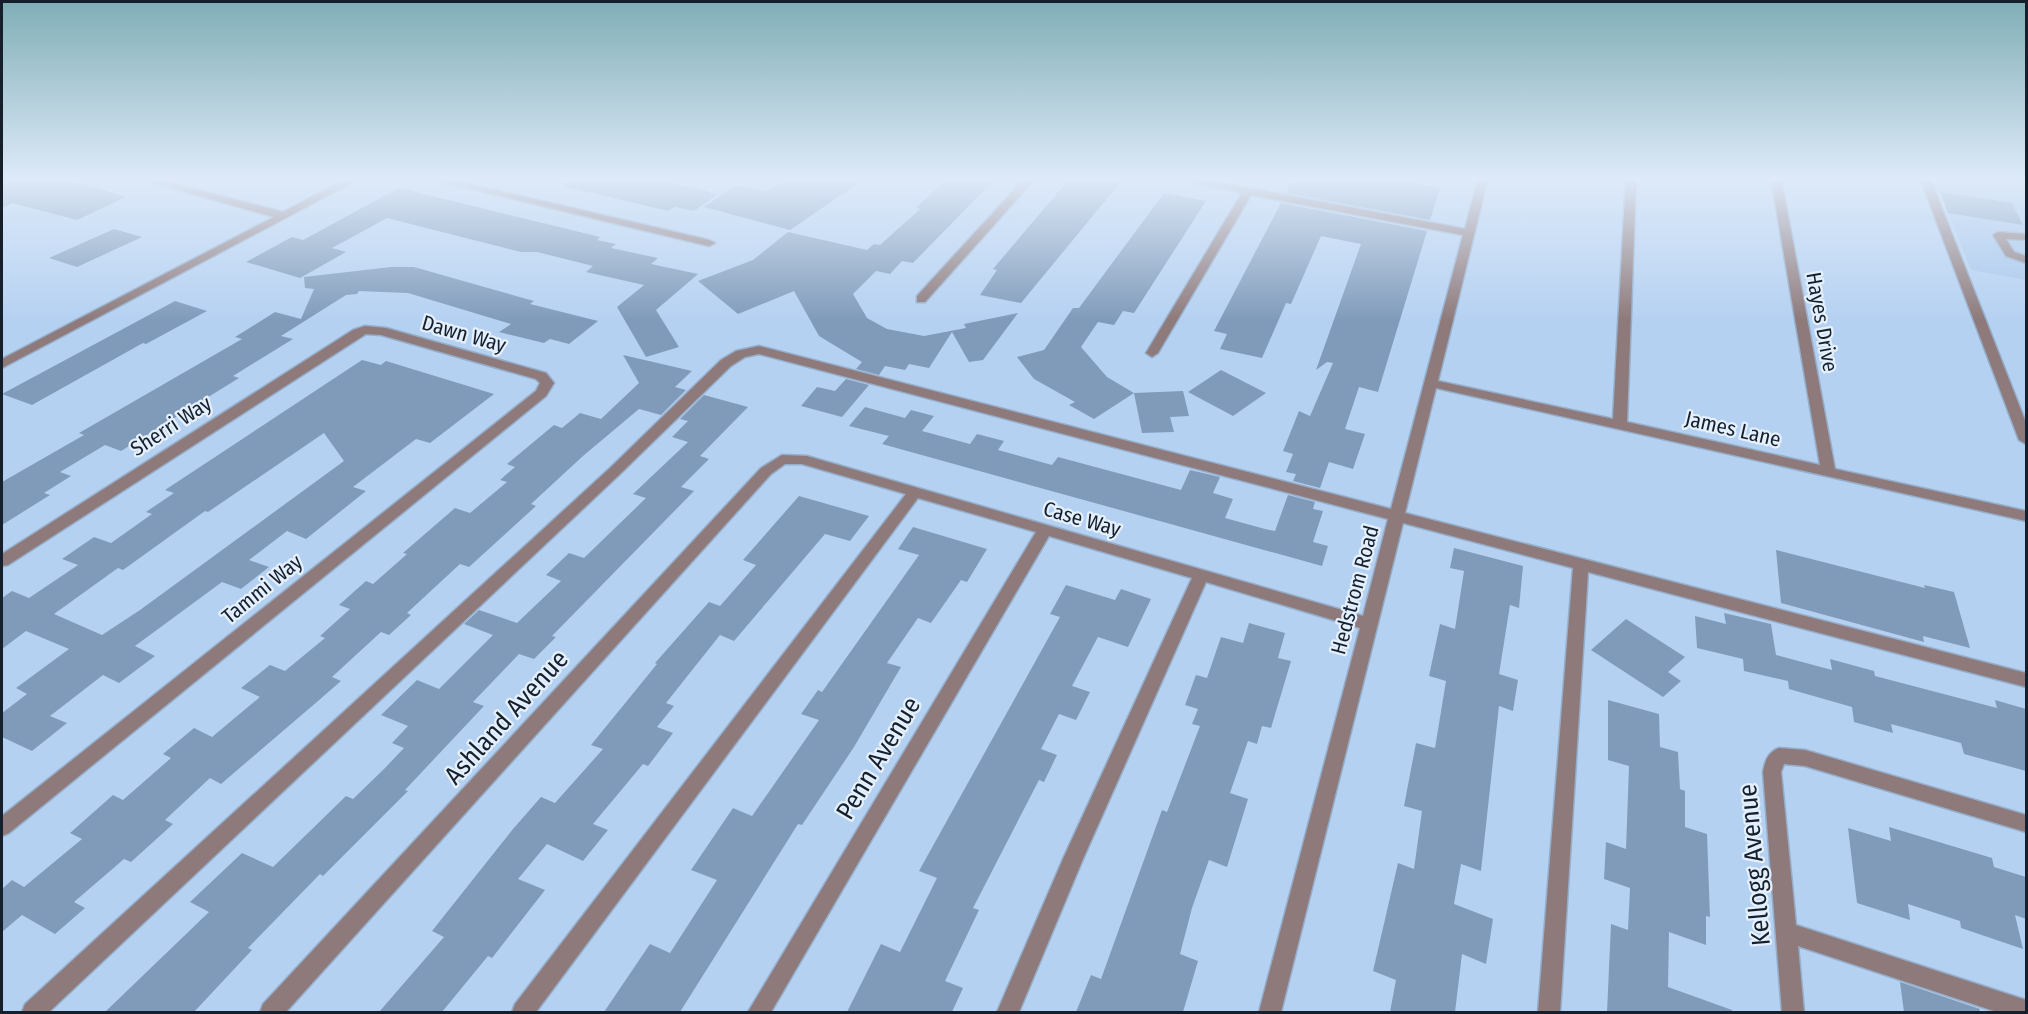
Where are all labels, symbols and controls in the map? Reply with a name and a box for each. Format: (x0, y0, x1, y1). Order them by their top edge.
street label: Hayes Drive (1800, 270, 1844, 374)
street label: Dawn Way (419, 310, 510, 359)
street label: Sherri Way (126, 390, 217, 462)
street label: James Lane (1683, 405, 1783, 453)
street label: Case Way (1040, 496, 1124, 543)
street label: Hedstrom Road (1325, 523, 1385, 657)
street label: Tammi Way (217, 548, 308, 629)
street label: Ashland Avenue (438, 644, 575, 791)
street label: Penn Avenue (830, 691, 927, 825)
street label: Kellogg Avenue (1732, 783, 1777, 947)

